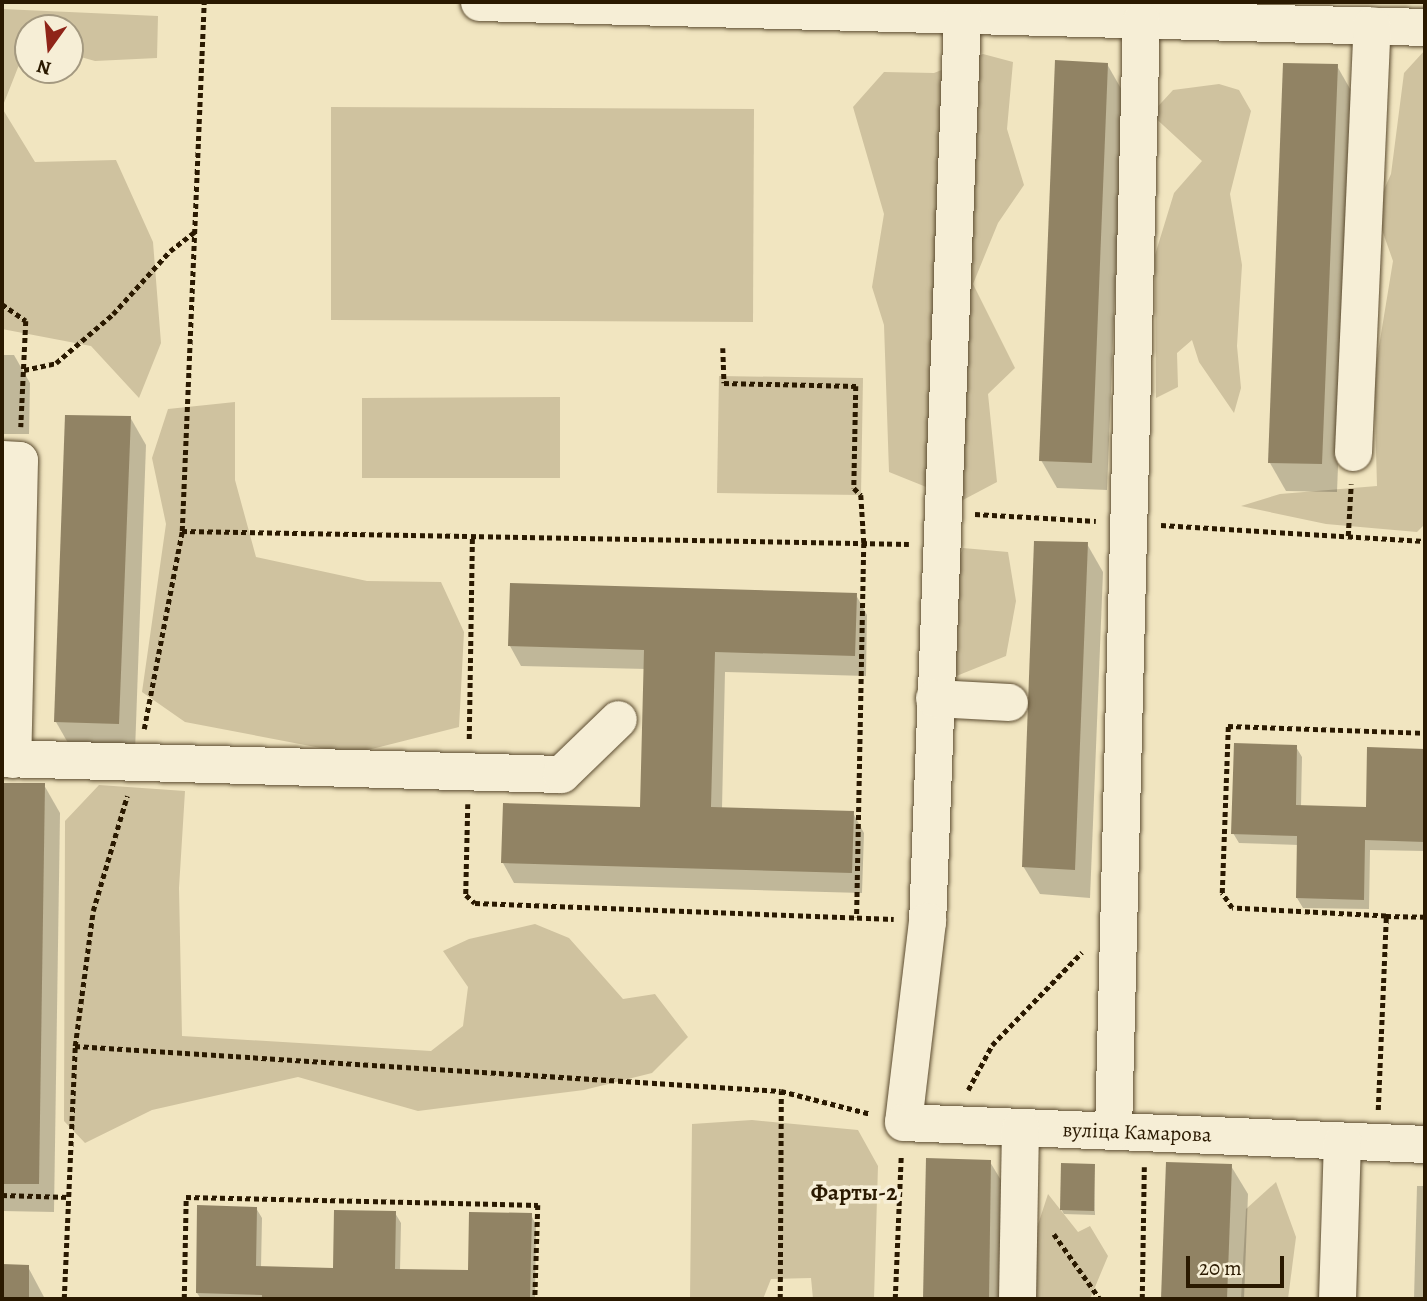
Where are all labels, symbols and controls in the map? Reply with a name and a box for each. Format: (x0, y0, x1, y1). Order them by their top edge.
north arrow (14, 14, 84, 84)
text: N (34, 53, 54, 82)
street label: вуліца Камарова (1062, 1117, 1212, 1147)
district label: Фарты-2 (811, 1179, 897, 1207)
scale bar (1189, 1242, 1287, 1286)
text: 20 m (1199, 1254, 1242, 1282)

